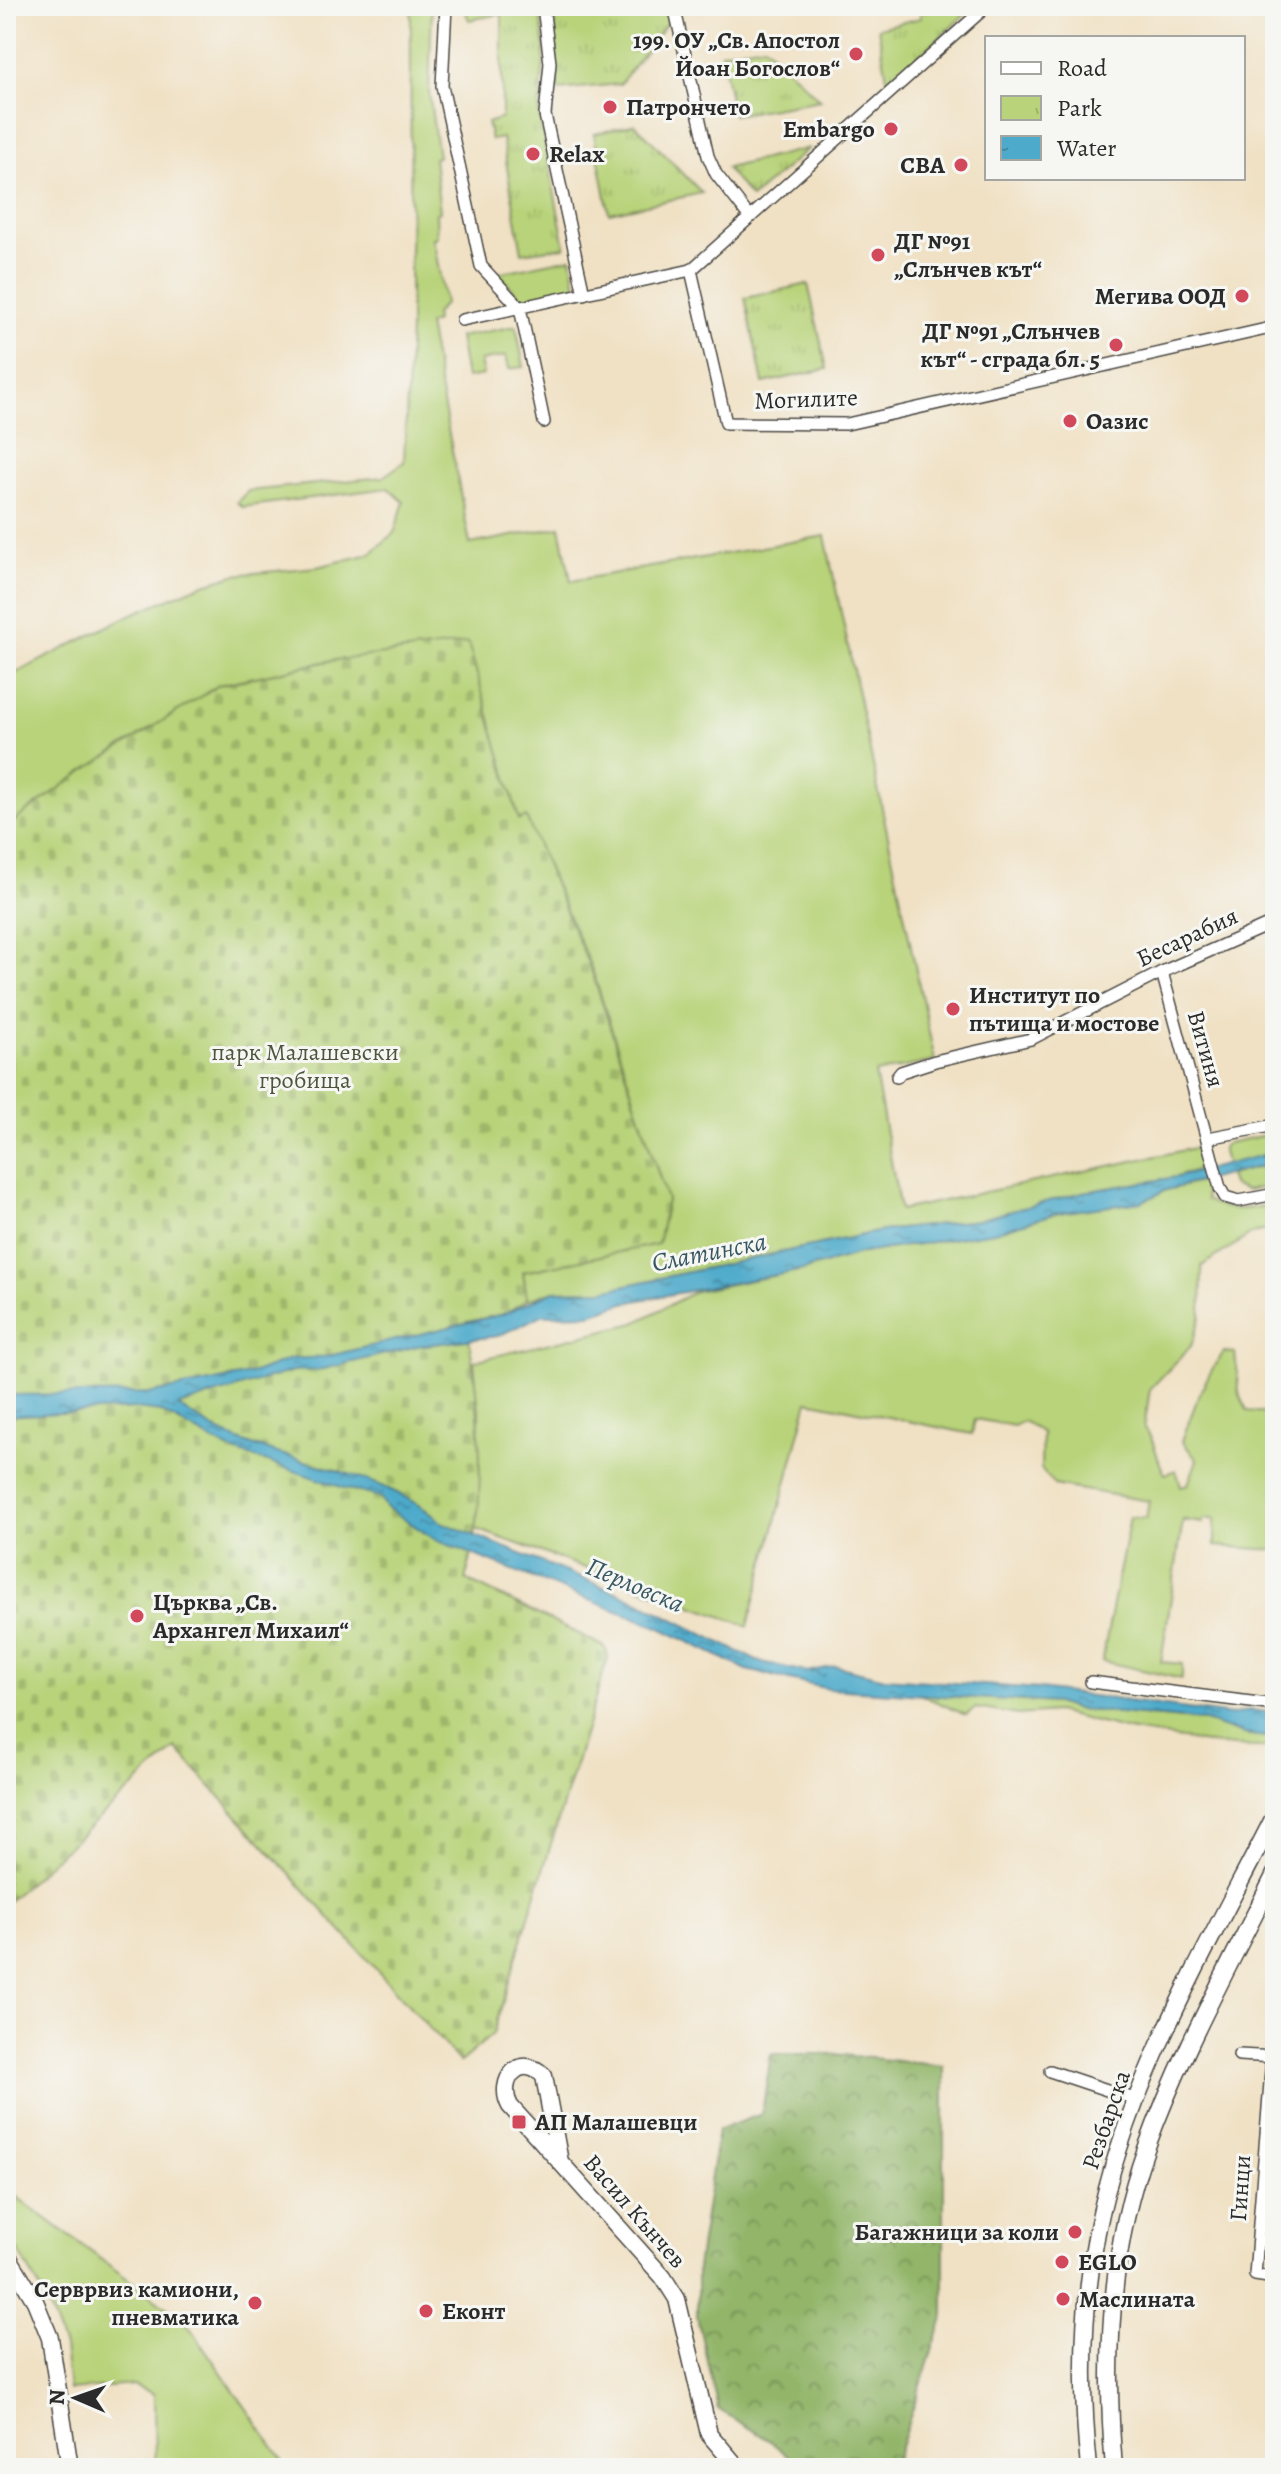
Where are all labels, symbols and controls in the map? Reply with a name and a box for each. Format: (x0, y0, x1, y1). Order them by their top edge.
place label: 199. ОУ „Св. Апостол Йоан Богослов“ (633, 24, 840, 84)
legend (985, 36, 1245, 180)
marker: 199. ОУ „Св. Апостол Йоан Богослов“ (847, 45, 865, 63)
text: Road (1057, 52, 1107, 84)
place label: Патрончето (626, 91, 751, 123)
text: Park (1057, 92, 1102, 124)
marker: Патрончето (601, 98, 619, 116)
place label: Embargo (783, 113, 875, 145)
marker: Embargo (882, 120, 900, 138)
text: Water (1056, 132, 1117, 164)
place label: Relax (549, 138, 605, 170)
marker: Relax (524, 145, 542, 163)
place label: CBA (900, 149, 946, 181)
marker: CBA (952, 156, 970, 174)
place label: ДГ №91 „Слънчев кът“ (894, 225, 1042, 285)
marker: ДГ №91 „Слънчев кът“ (869, 246, 887, 264)
place label: Мегива ООД (1095, 280, 1226, 312)
marker: Мегива ООД (1233, 287, 1251, 305)
place label: ДГ №91 „Слънчев кът“ - сграда бл. 5 (920, 315, 1100, 375)
marker: ДГ №91 „Слънчев кът“ - сграда бл. 5 (1107, 336, 1125, 354)
street label: Могилите (754, 381, 858, 417)
place label: Оазис (1086, 405, 1149, 437)
marker: Оазис (1061, 412, 1079, 430)
street label: Бесарабия (1131, 900, 1243, 974)
place label: Институт по пътища и мостове (969, 979, 1159, 1039)
marker: Институт по пътища и мостове (944, 1000, 962, 1018)
street label: Витиня (1180, 1007, 1232, 1091)
park label: парк Малашевски гробища (211, 1036, 399, 1096)
water label: Слатинска (649, 1224, 769, 1280)
water label: Перловска (581, 1549, 689, 1621)
place label: Църква „Св. Архангел Михаил“ (152, 1586, 349, 1646)
marker: Църква „Св. Архангел Михаил“ (128, 1607, 146, 1625)
street label: Резбарска (1074, 2066, 1138, 2174)
place label: АП Малашевци (534, 2106, 697, 2138)
marker: АП Малашевци (510, 2113, 528, 2131)
street label: Васил Кънчев (577, 2147, 693, 2275)
street label: Гинци (1222, 2154, 1258, 2222)
place label: Багажници за коли (854, 2216, 1059, 2248)
marker: Багажници за коли (1066, 2223, 1084, 2241)
place label: EGLO (1078, 2246, 1137, 2278)
marker: EGLO (1053, 2253, 1071, 2271)
place label: Серврвиз камиони, пневматика (34, 2273, 240, 2333)
place label: Маслината (1079, 2283, 1196, 2315)
marker: Маслината (1054, 2290, 1072, 2308)
marker: Серврвиз камиони, пневматика (246, 2294, 264, 2312)
place label: Еконт (442, 2295, 506, 2327)
marker: Еконт (417, 2302, 435, 2320)
north arrow (36, 2358, 116, 2438)
text: N (42, 2389, 72, 2406)

